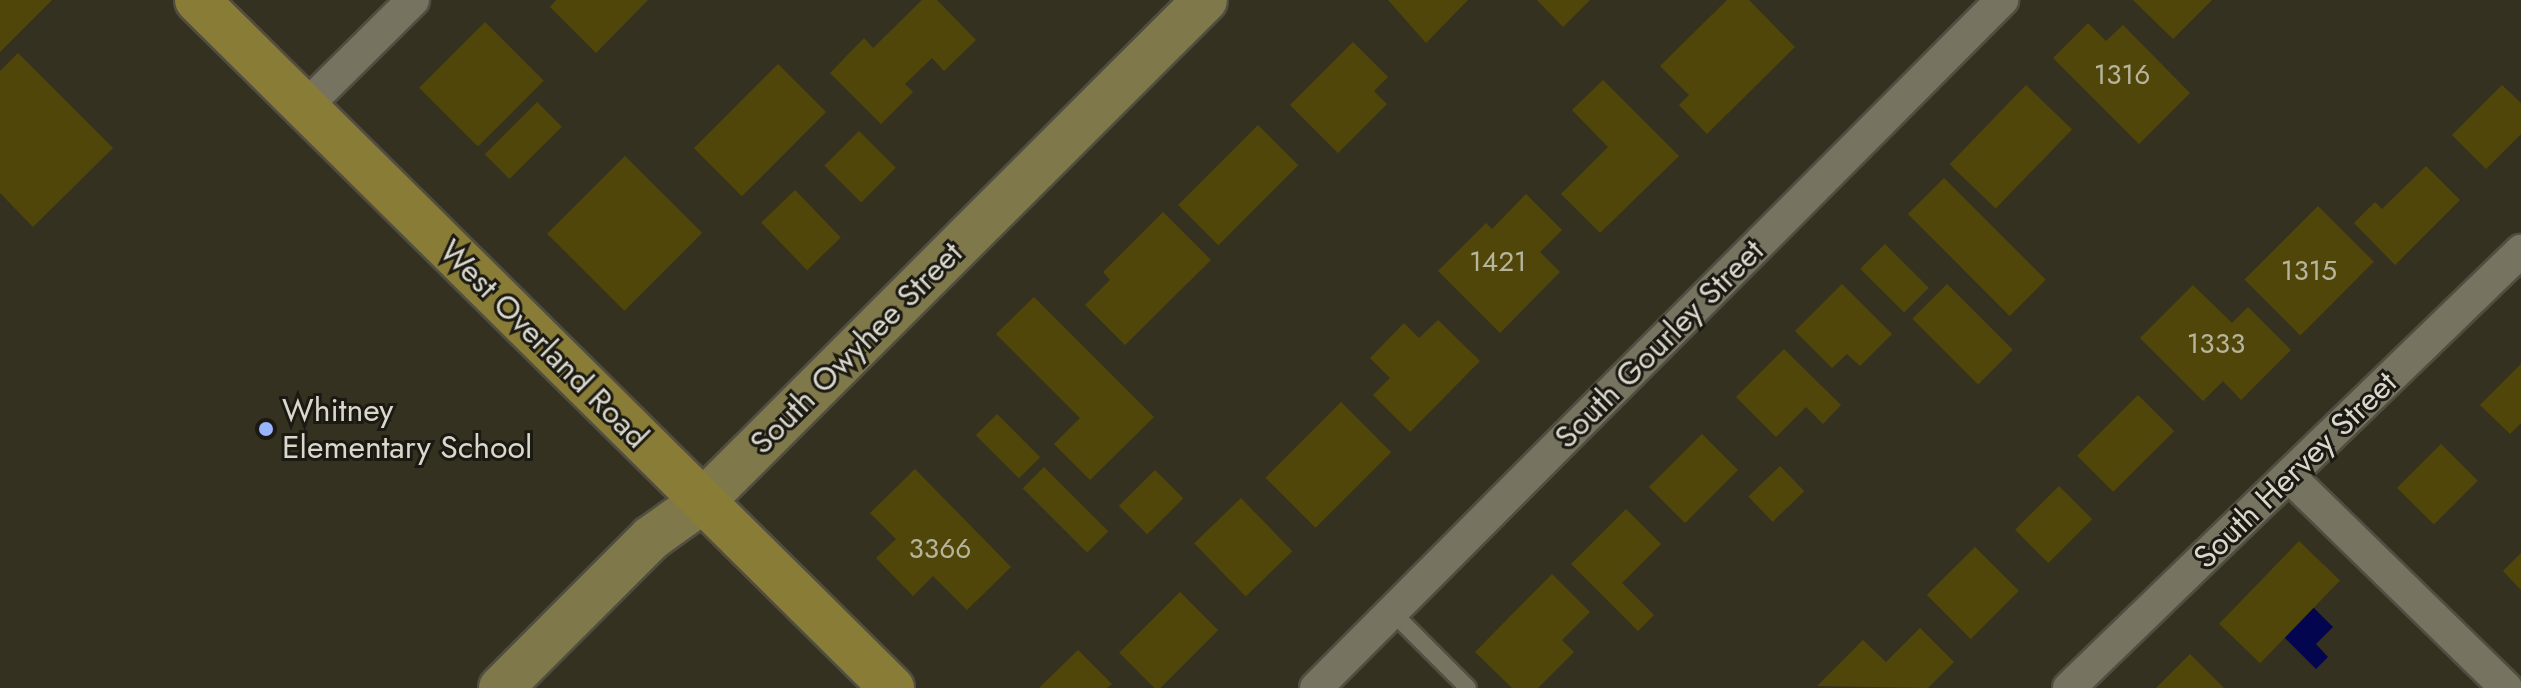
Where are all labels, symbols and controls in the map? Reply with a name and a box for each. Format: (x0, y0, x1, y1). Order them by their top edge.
house number: 1316 (2094, 58, 2150, 92)
street label: West Overland Road (432, 232, 656, 456)
street label: South Gourley Street (1547, 232, 1771, 456)
street label: South Owyhee Street (742, 234, 970, 462)
house number: 1421 (1469, 245, 1527, 279)
house number: 1315 (2281, 254, 2337, 288)
house number: 1333 (2187, 327, 2245, 361)
street label: South Hervey Street (2186, 364, 2404, 576)
place label: Whitney Elementary School (282, 392, 532, 467)
marker: Whitney Elementary School (257, 420, 275, 438)
house number: 3366 (909, 532, 971, 566)

